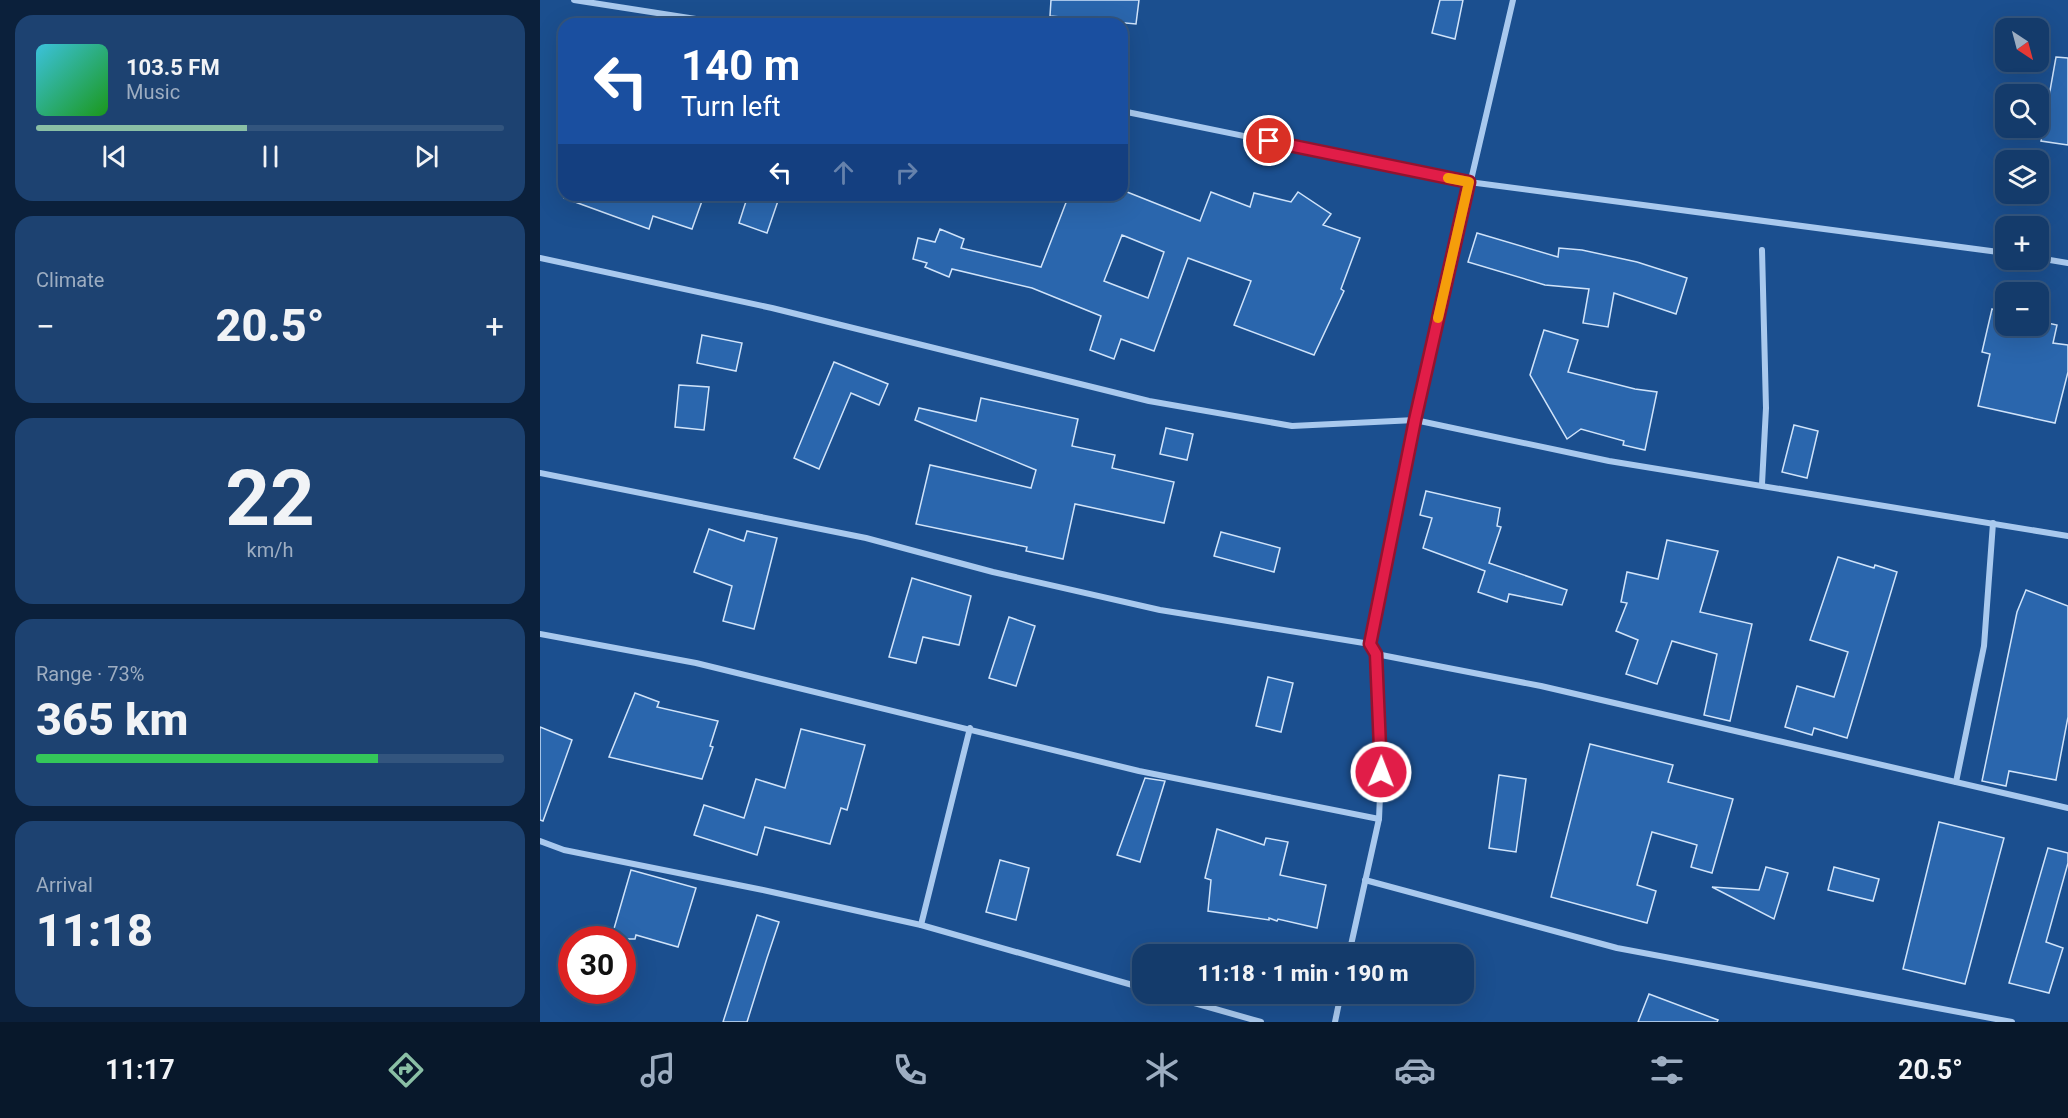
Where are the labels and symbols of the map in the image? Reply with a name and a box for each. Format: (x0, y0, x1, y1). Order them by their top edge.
north arrow (1995, 18, 2049, 72)
pin (1243, 115, 1294, 166)
position arrow (1349, 740, 1413, 804)
speed limit sign: 30 (558, 926, 636, 1004)

